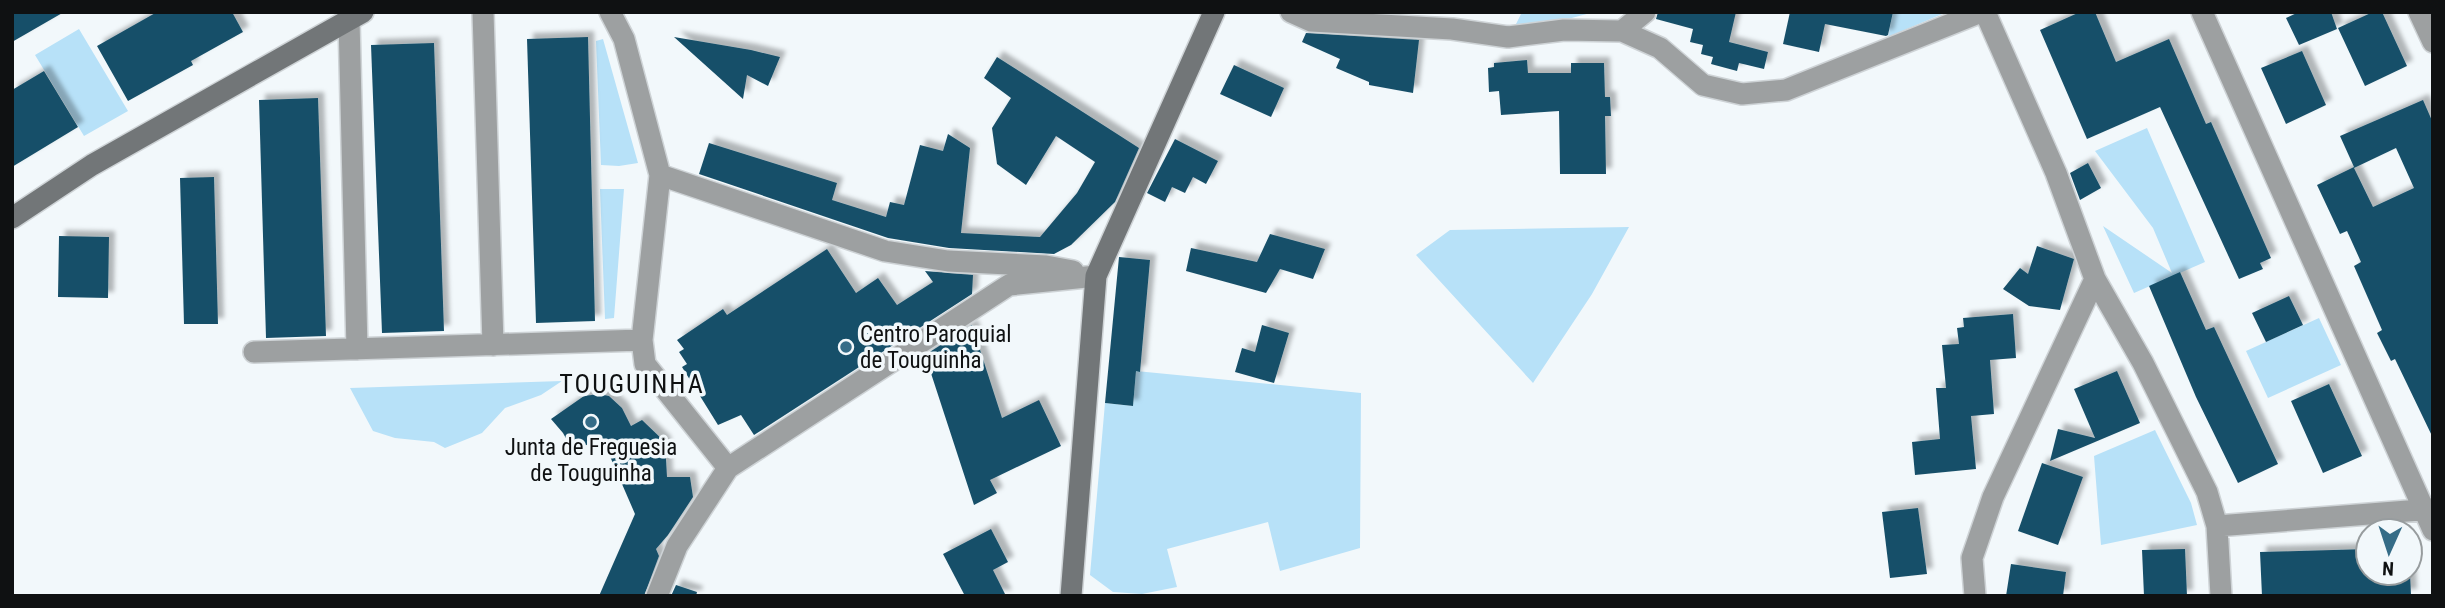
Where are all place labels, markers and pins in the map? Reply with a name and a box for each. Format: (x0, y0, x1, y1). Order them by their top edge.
place label: Centro Paroquial de Touguinha (860, 321, 1012, 374)
marker: Centro Paroquial de Touguinha (838, 339, 854, 355)
marker: Junta de Freguesia de Touguinha (583, 414, 599, 430)
place label: Junta de Freguesia de Touguinha (505, 434, 677, 487)

